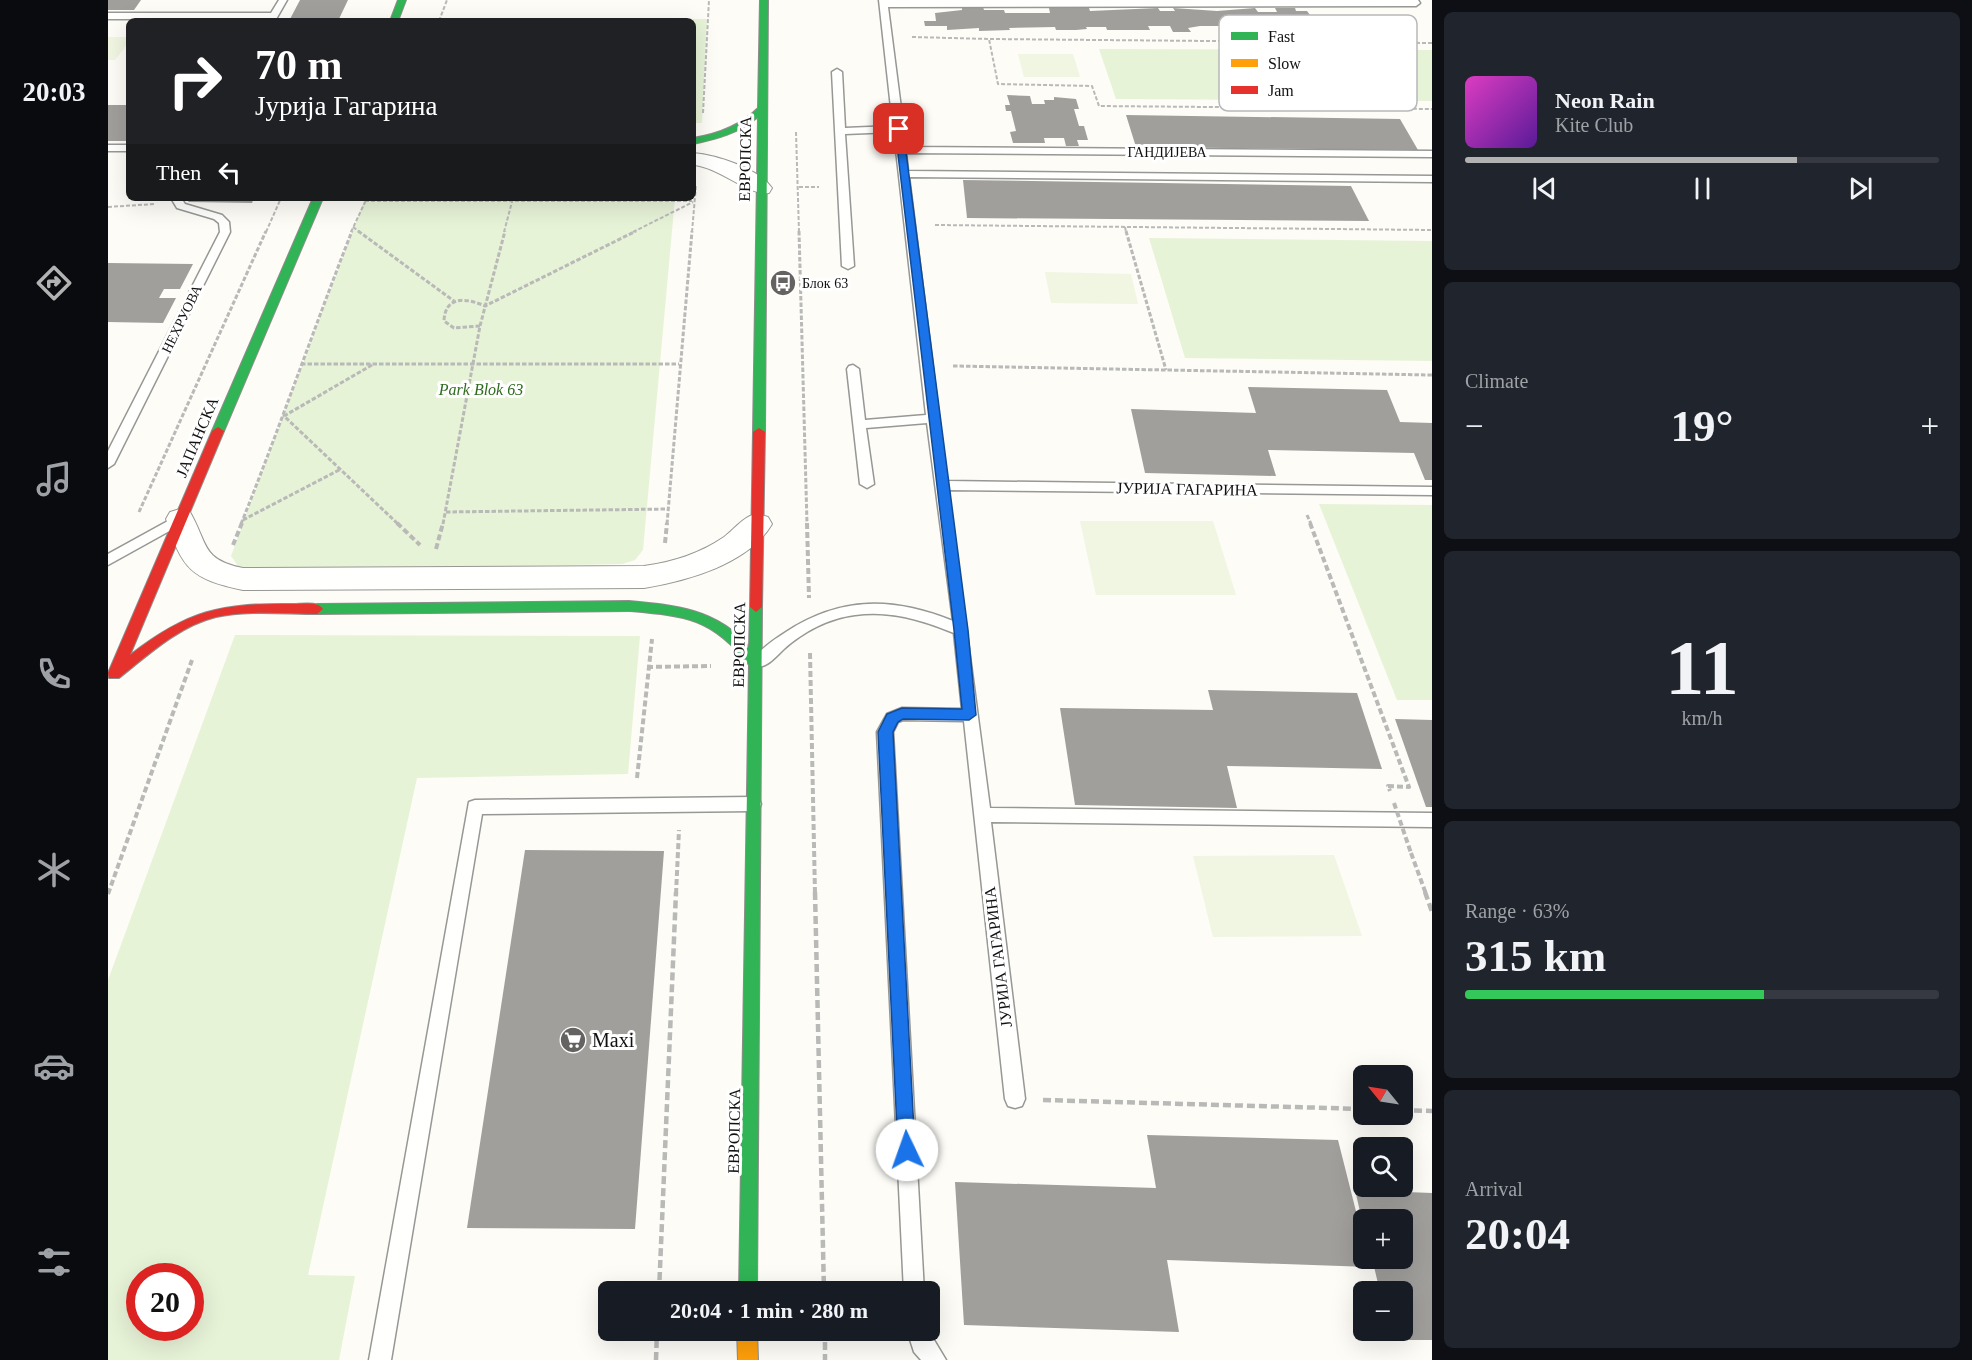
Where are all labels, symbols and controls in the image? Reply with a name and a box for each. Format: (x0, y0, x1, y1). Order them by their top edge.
legend (1219, 15, 1417, 111)
text: Fast (1268, 28, 1295, 45)
icon: right (156, 42, 234, 120)
text: 70 m (255, 42, 343, 88)
text: Slow (1268, 55, 1301, 72)
text: 20:03 (23, 77, 86, 107)
text: Jam (1268, 82, 1294, 99)
text: Neon Rain (1555, 88, 1655, 113)
text: Јурија Гагарина (255, 91, 438, 121)
pin (873, 103, 924, 154)
icon: arrive (882, 112, 915, 145)
text: Kite Club (1555, 114, 1633, 136)
street label: ЕВРОПСКА (736, 116, 754, 202)
street label: ГАНДИЈЕВА (1127, 145, 1207, 160)
icon: left (213, 156, 246, 189)
text: Then (156, 160, 201, 185)
icon: previous (1528, 172, 1561, 205)
icon: pause (1686, 172, 1719, 205)
icon: next (1844, 172, 1877, 205)
icon: directions (33, 262, 75, 304)
bus stop icon: Блок 63 (768, 268, 798, 298)
place label: Блок 63 (802, 276, 848, 291)
street label: НЕХРУОВА (159, 282, 205, 356)
text: Climate (1465, 370, 1528, 392)
park label: Park Blok 63 (438, 381, 523, 398)
street label: ЈАПАНСКА (173, 394, 222, 480)
text: 19° (1671, 401, 1734, 451)
text: − (1465, 408, 1484, 444)
text: + (1920, 408, 1939, 444)
icon: music (33, 458, 75, 500)
street label: ЈУРИЈА ГАГАРИНА (1116, 479, 1258, 499)
street label: ЕВРОПСКА (730, 602, 748, 688)
text: 11 (1665, 624, 1739, 711)
icon: phone (33, 653, 75, 695)
text: km/h (1681, 707, 1723, 729)
icon: climate (33, 849, 75, 891)
street label: ЈУРИЈА ГАГАРИНА (981, 885, 1015, 1028)
text: Range · 63% (1465, 900, 1569, 922)
text: 315 km (1465, 931, 1606, 981)
supermarket icon: Maxi (558, 1025, 588, 1055)
place label: Maxi (592, 1029, 635, 1051)
icon: car (33, 1045, 75, 1087)
north arrow (1353, 1065, 1413, 1125)
map controls (1353, 1065, 1413, 1341)
street label: ЕВРОПСКА (725, 1088, 743, 1174)
position arrow (875, 1118, 939, 1182)
button: search (1353, 1137, 1413, 1197)
text: Arrival (1465, 1178, 1523, 1200)
button: + (1353, 1209, 1413, 1269)
text: 20:04 (1465, 1209, 1570, 1259)
icon: filters (33, 1241, 75, 1283)
speed limit sign: 20 (126, 1263, 204, 1341)
button: − (1353, 1281, 1413, 1341)
text: 20:04 · 1 min · 280 m (670, 1298, 868, 1323)

